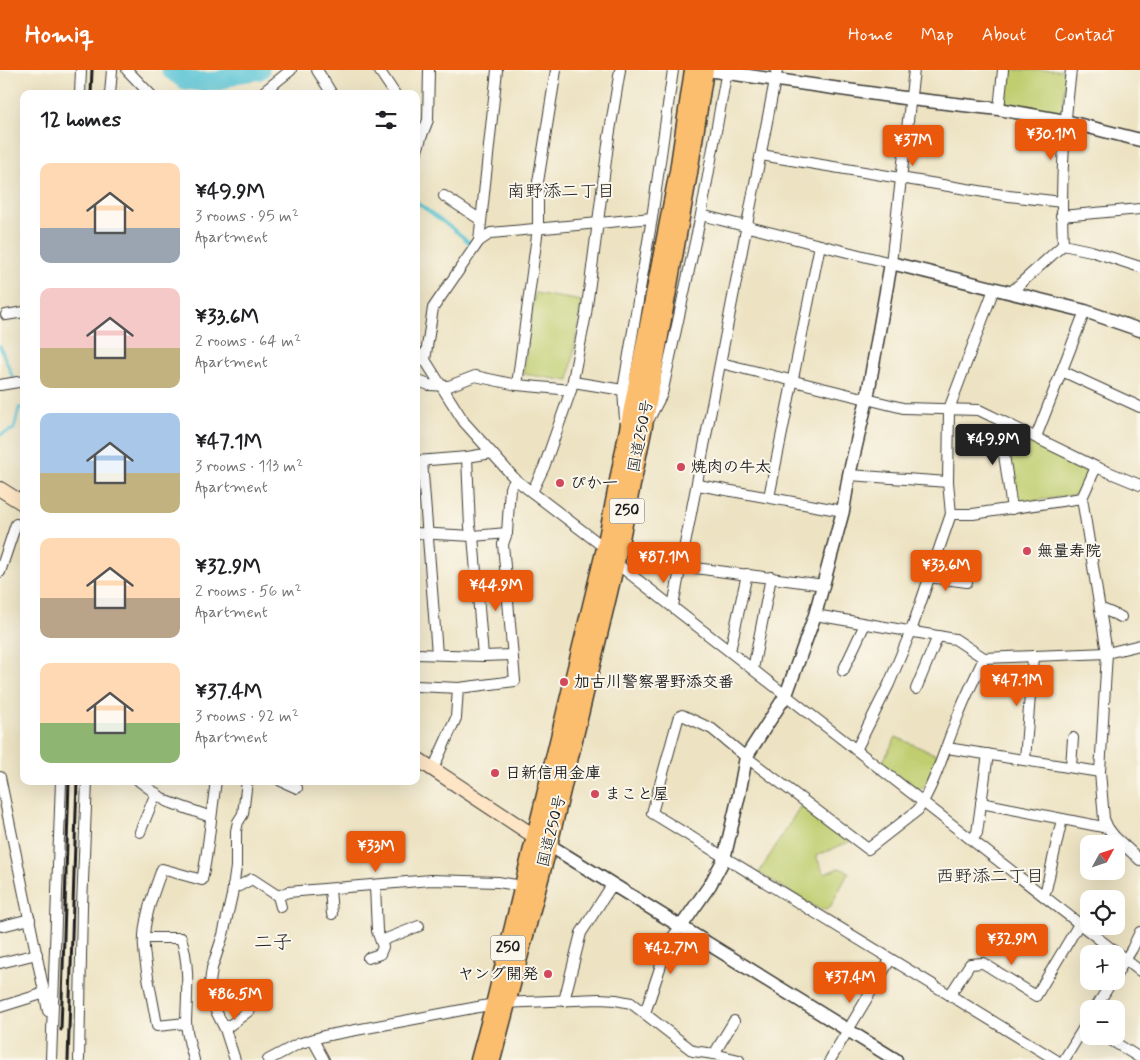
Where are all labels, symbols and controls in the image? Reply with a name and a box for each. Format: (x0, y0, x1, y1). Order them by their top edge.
text: Homiq (25, 20, 94, 51)
text: Home (848, 23, 893, 47)
text: Map (921, 23, 954, 47)
text: About (982, 23, 1026, 47)
text: Contact (1054, 23, 1115, 47)
text: 12 homes (40, 106, 121, 134)
icon: filters (372, 106, 400, 134)
pin: ¥30.1M (1010, 118, 1092, 161)
pin: ¥37M (883, 124, 943, 167)
text: ¥30.1M (1026, 124, 1076, 145)
text: ¥37M (894, 130, 932, 151)
text: ¥49.9M (195, 178, 265, 206)
district label: 南野添二丁目 (507, 180, 615, 204)
icon: home (80, 183, 140, 243)
text: 3 rooms · 95 m² (195, 206, 299, 227)
text: Apartment (195, 227, 268, 248)
text: ¥33.6M (195, 303, 259, 331)
icon: home (80, 308, 140, 368)
text: 2 rooms · 64 m² (195, 331, 301, 352)
text: Apartment (195, 352, 268, 373)
street label: 国道250号 (624, 398, 658, 474)
pin: ¥49.9M (952, 424, 1034, 466)
text: ¥47.1M (195, 428, 262, 456)
text: ¥49.9M (966, 429, 1020, 450)
icon: home (80, 433, 140, 493)
text: 3 rooms · 113 m² (195, 456, 303, 477)
place label: 焼肉の牛太 (691, 457, 771, 478)
marker: 焼肉の牛太 (675, 461, 687, 473)
place label: ぴか一 (570, 473, 618, 494)
text: Apartment (195, 477, 268, 498)
marker: ぴか一 (554, 477, 566, 489)
road number: 250 (610, 498, 644, 524)
place label: 無量寿院 (1037, 541, 1101, 562)
pin: ¥87.1M (623, 542, 705, 584)
marker: 無量寿院 (1021, 545, 1033, 557)
text: ¥87.1M (639, 547, 689, 568)
pin: ¥33.6M (905, 550, 987, 592)
text: ¥32.9M (195, 553, 261, 581)
text: ¥33.6M (922, 555, 970, 576)
icon: home (80, 558, 140, 618)
pin: ¥44.9M (455, 570, 537, 612)
text: ¥44.9M (469, 575, 523, 596)
text: 2 rooms · 56 m² (195, 581, 302, 602)
text: Apartment (195, 602, 268, 623)
pin: ¥47.1M (976, 664, 1058, 707)
text: ¥47.1M (991, 670, 1043, 691)
place label: 加古川警察署野添交番 (574, 672, 734, 693)
marker: 加古川警察署野添交番 (558, 676, 570, 688)
text: ¥37.4M (195, 678, 262, 706)
icon: home (80, 683, 140, 743)
text: 3 rooms · 92 m² (195, 706, 299, 727)
text: Apartment (195, 727, 268, 748)
place label: 日新信用金庫 (505, 763, 601, 784)
marker: 日新信用金庫 (489, 767, 501, 779)
place label: まこと屋 (605, 784, 669, 805)
marker: まこと屋 (589, 788, 601, 800)
street label: 国道250号 (533, 793, 571, 869)
pin: ¥33M (346, 830, 406, 873)
north arrow (1080, 835, 1125, 880)
map controls (1080, 835, 1125, 1045)
text: ¥33M (357, 836, 395, 857)
district label: 西野添二丁目 (936, 865, 1044, 889)
button: locate (1080, 890, 1125, 935)
pin: ¥32.9M (971, 924, 1053, 966)
text: ¥32.9M (987, 929, 1037, 950)
district label: 二子 (254, 930, 292, 955)
pin: ¥42.7M (630, 932, 712, 975)
road number: 250 (490, 936, 526, 960)
text: ¥42.7M (644, 938, 698, 959)
button: + (1080, 945, 1125, 990)
pin: ¥37.4M (809, 962, 891, 1004)
place label: ヤング開発 (458, 964, 538, 985)
text: ¥37.4M (824, 967, 876, 988)
marker: ヤング開発 (542, 968, 554, 980)
pin: ¥86.5M (194, 978, 276, 1021)
text: ¥86.5M (208, 984, 262, 1005)
button: − (1080, 1000, 1125, 1045)

